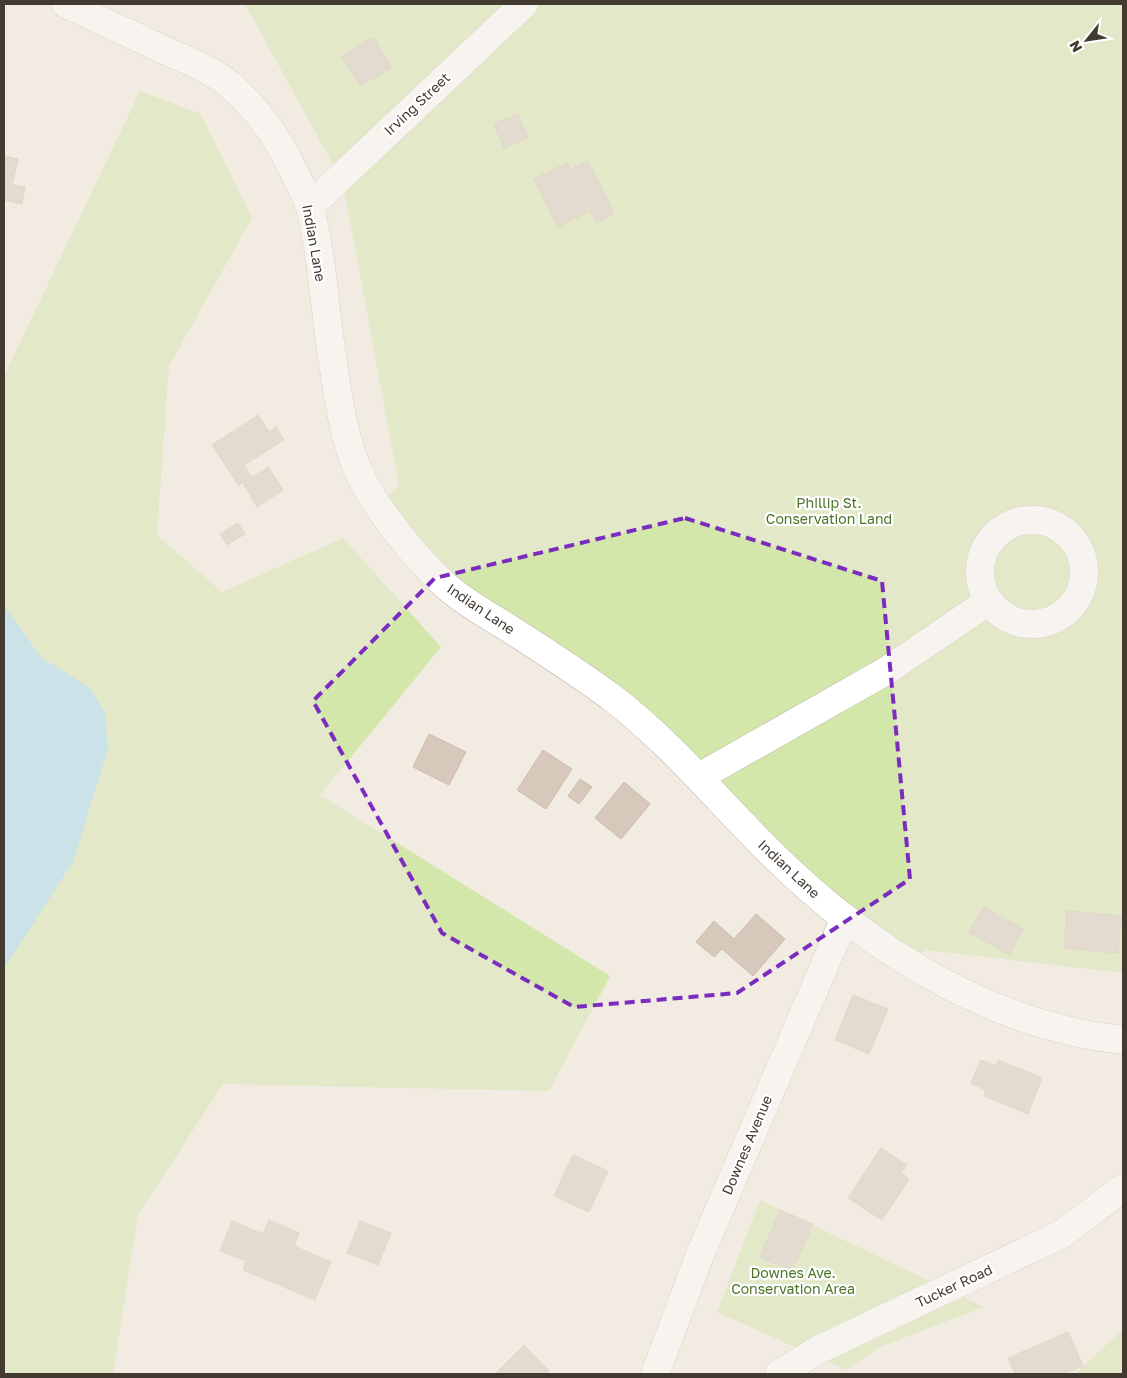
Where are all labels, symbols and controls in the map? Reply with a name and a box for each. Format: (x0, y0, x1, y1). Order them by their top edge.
north arrow (1062, 15, 1112, 65)
text: N (1065, 38, 1085, 56)
street label: Irving Street (380, 69, 453, 139)
street label: Indian Lane (299, 203, 330, 283)
park label: Phillip St. Conservation Land (766, 494, 892, 527)
street label: Indian Lane (444, 580, 518, 637)
street label: Indian Lane (755, 836, 824, 902)
street label: Downes Avenue (718, 1092, 775, 1197)
street label: Tucker Road (913, 1260, 995, 1311)
park label: Downes Ave. Conservation Area (731, 1264, 855, 1297)

